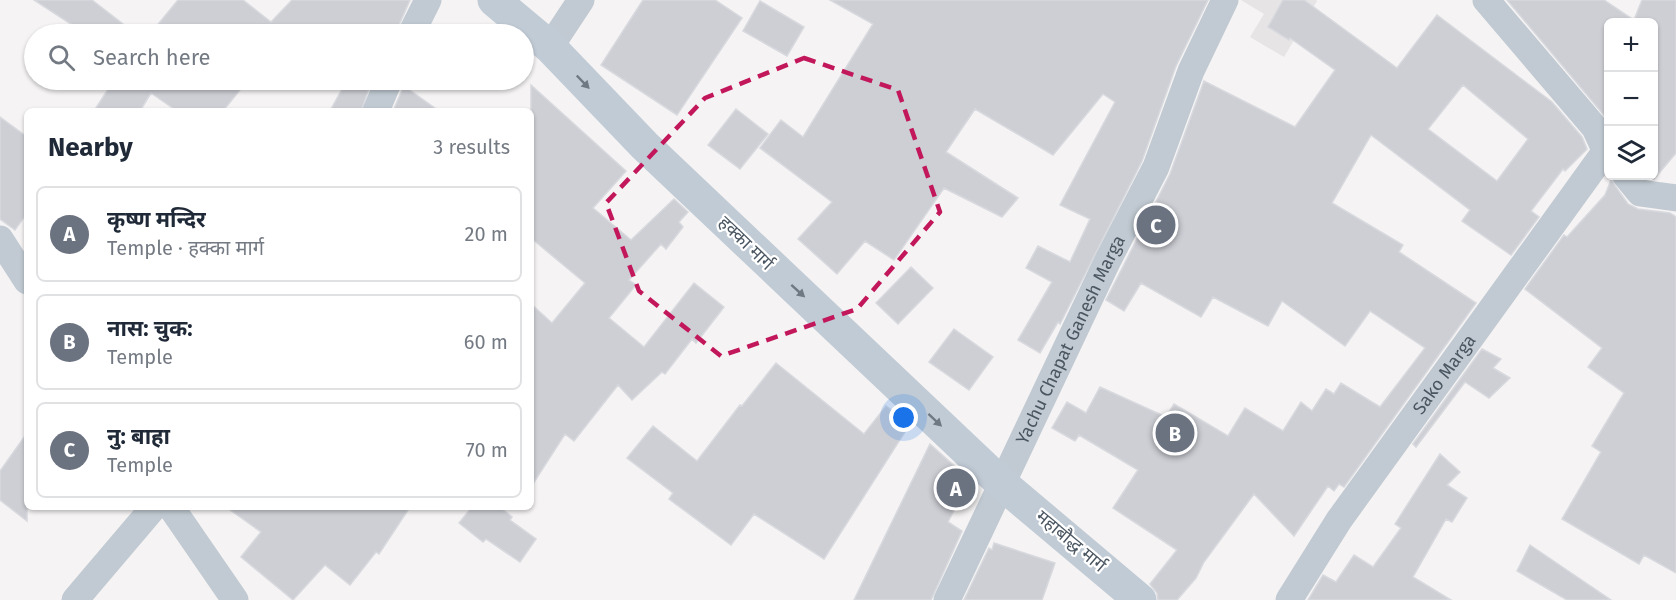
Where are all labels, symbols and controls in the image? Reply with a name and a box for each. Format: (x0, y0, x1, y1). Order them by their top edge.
map controls (1604, 18, 1658, 180)
button: + (1604, 18, 1658, 72)
search box (24, 24, 534, 90)
icon: search (45, 41, 78, 74)
text: Search here (93, 44, 211, 71)
button: − (1604, 72, 1658, 126)
one-way arrow (576, 74, 590, 89)
button: layers (1604, 126, 1658, 180)
text: Nearby (48, 132, 133, 163)
text: 3 results (433, 135, 510, 159)
pin: C (1136, 202, 1176, 248)
text: कृष्ण मन्दिर (107, 206, 206, 233)
street label: हक्का मार्ग (714, 211, 779, 275)
text: A (64, 222, 75, 246)
text: 20 m (465, 222, 508, 246)
street label: Yachu Chapat Ganesh Marga (1011, 232, 1130, 448)
text: Temple · हक्का मार्ग (107, 236, 264, 260)
one-way arrow (790, 284, 805, 297)
text: नास: चुक: (107, 315, 193, 342)
text: B (63, 330, 76, 354)
text: 60 m (464, 330, 508, 354)
street label: Sako Marga (1408, 330, 1480, 419)
text: Temple (107, 345, 173, 369)
your location (889, 403, 918, 432)
pin: B (1156, 410, 1194, 456)
one-way arrow (928, 413, 942, 427)
text: नु: बाहा (107, 423, 170, 450)
text: C (64, 438, 75, 462)
text: 70 m (466, 438, 508, 462)
text: Temple (107, 453, 173, 477)
pin: A (936, 466, 976, 510)
street label: महाबौद्ध मार्ग (1032, 505, 1111, 577)

